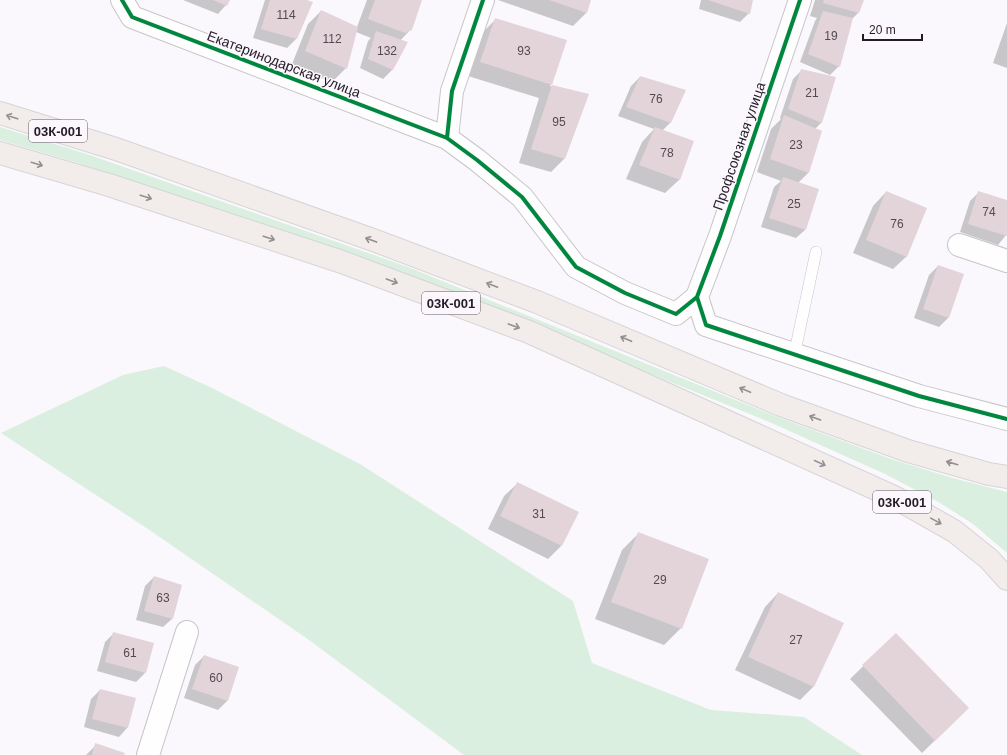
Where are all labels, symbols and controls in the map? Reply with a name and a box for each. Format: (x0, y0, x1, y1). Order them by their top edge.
house number: 114 (276, 8, 296, 22)
scale bar (863, 16, 922, 42)
text: 20 m (869, 23, 896, 37)
street label: Екатеринодарская улица (205, 27, 363, 101)
house number: 19 (824, 29, 838, 43)
house number: 112 (322, 32, 342, 46)
house number: 132 (377, 44, 397, 58)
house number: 93 (517, 44, 531, 58)
street label: Профсоюзная улица (710, 80, 769, 212)
house number: 21 (805, 86, 819, 100)
house number: 76 (649, 92, 663, 106)
one-way arrow (7, 112, 19, 120)
house number: 95 (552, 115, 566, 129)
road number: 03К-001 (29, 120, 87, 142)
house number: 23 (789, 138, 803, 152)
house number: 78 (660, 146, 674, 160)
one-way arrow (31, 161, 44, 168)
one-way arrow (139, 194, 151, 202)
house number: 25 (787, 197, 801, 211)
house number: 74 (982, 205, 996, 219)
house number: 76 (890, 217, 904, 231)
one-way arrow (262, 235, 275, 242)
one-way arrow (365, 235, 377, 243)
one-way arrow (385, 277, 397, 285)
one-way arrow (487, 281, 499, 289)
road number: 03К-001 (422, 292, 480, 314)
one-way arrow (507, 322, 519, 330)
one-way arrow (620, 335, 632, 343)
one-way arrow (740, 386, 752, 393)
one-way arrow (810, 413, 822, 421)
one-way arrow (946, 459, 959, 466)
one-way arrow (813, 460, 825, 467)
road number: 03К-001 (873, 491, 931, 513)
house number: 31 (532, 507, 546, 521)
one-way arrow (930, 517, 942, 525)
house number: 29 (653, 573, 667, 587)
house number: 63 (156, 591, 170, 605)
house number: 27 (789, 633, 803, 647)
house number: 61 (123, 646, 137, 660)
house number: 60 (209, 671, 223, 685)

